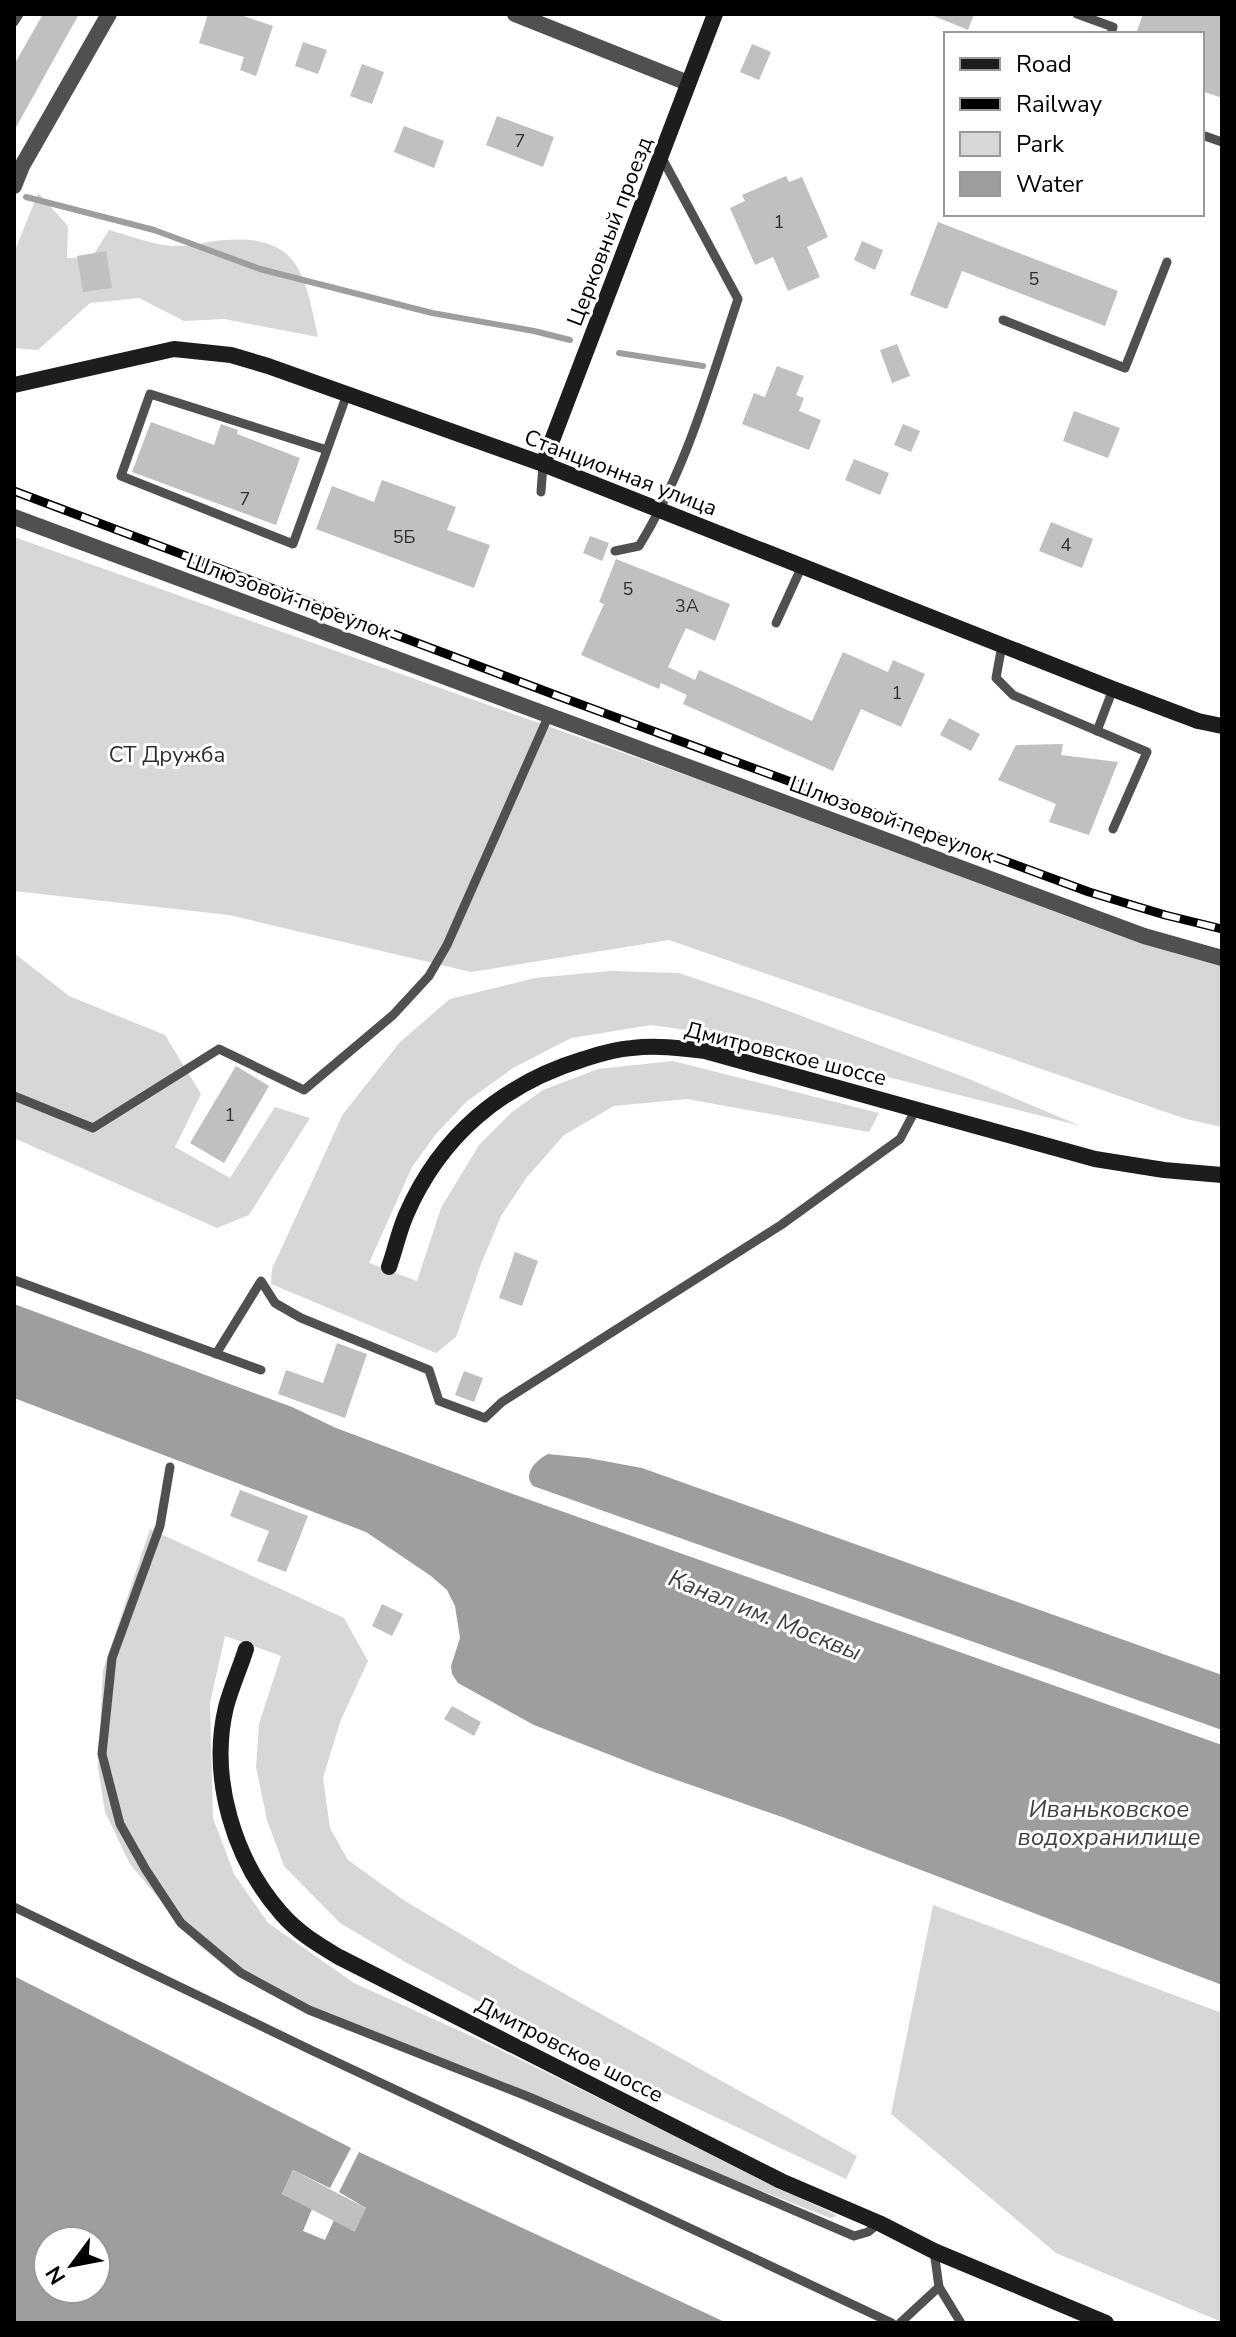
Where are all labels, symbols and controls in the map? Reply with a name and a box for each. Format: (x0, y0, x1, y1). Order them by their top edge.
legend (944, 32, 1204, 216)
text: Road (1016, 48, 1072, 80)
text: Railway (1016, 88, 1103, 120)
text: Park (1016, 128, 1065, 160)
house number: 7 (515, 129, 525, 153)
street label: Церковный проезд (560, 132, 660, 330)
text: Water (1016, 168, 1084, 200)
house number: 1 (774, 210, 784, 234)
house number: 5 (1029, 267, 1039, 291)
street label: Станционная улица (520, 422, 721, 524)
house number: 7 (240, 487, 250, 511)
house number: 5Б (393, 525, 415, 549)
house number: 4 (1061, 533, 1072, 557)
street label: Шлюзовой переулок (182, 546, 396, 648)
house number: 5 (623, 577, 633, 601)
house number: 3А (675, 594, 699, 618)
house number: 1 (892, 681, 902, 705)
park label: СТ Дружба (109, 740, 225, 770)
street label: Шлюзовой переулок (785, 769, 999, 871)
street label: Дмитровское шоссе (682, 1014, 890, 1094)
house number: 1 (225, 1103, 235, 1127)
water label: Канал им. Москвы (664, 1562, 866, 1668)
water label: Иваньковское водохранилище (1018, 1793, 1200, 1853)
street label: Дмитровское шоссе (471, 1990, 668, 2110)
north arrow (32, 2225, 112, 2305)
text: N (39, 2260, 73, 2290)

